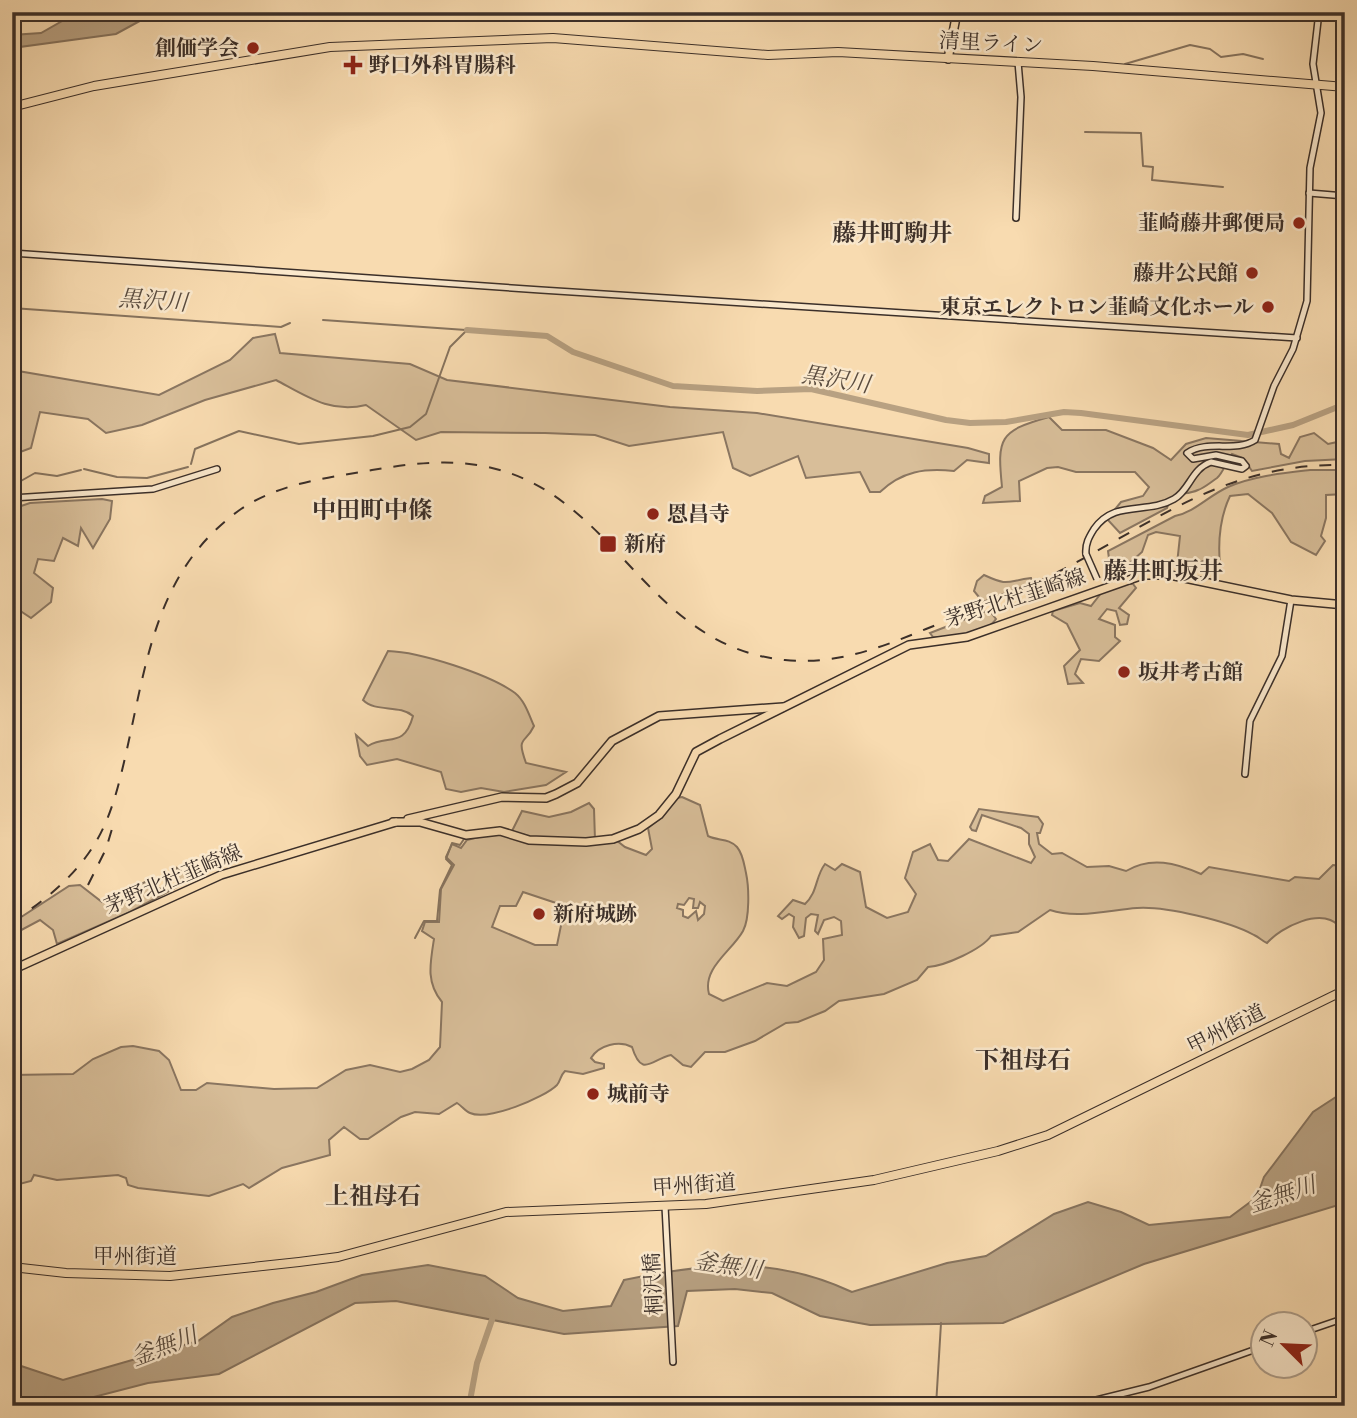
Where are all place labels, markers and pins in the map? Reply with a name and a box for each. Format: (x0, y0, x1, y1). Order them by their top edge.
place label: 創価学会 (155, 36, 239, 62)
marker: 創価学会 (245, 40, 261, 56)
place label: 野口外科胃腸科 (369, 53, 516, 79)
marker: 野口外科胃腸科 (343, 55, 363, 75)
place label: 韮崎藤井郵便局 (1138, 211, 1285, 237)
marker: 韮崎藤井郵便局 (1291, 215, 1307, 231)
place label: 藤井公民館 (1133, 261, 1238, 287)
marker: 藤井公民館 (1244, 265, 1260, 281)
place label: 東京エレクトロン韮崎文化ホール (940, 295, 1254, 321)
marker: 東京エレクトロン韮崎文化ホール (1260, 299, 1276, 315)
place label: 恩昌寺 (667, 502, 730, 528)
marker: 恩昌寺 (645, 506, 661, 522)
place label: 新府 (624, 532, 666, 558)
marker: 新府 (598, 534, 618, 554)
place label: 坂井考古館 (1138, 660, 1243, 686)
marker: 坂井考古館 (1116, 664, 1132, 680)
place label: 新府城跡 (553, 902, 637, 928)
marker: 新府城跡 (531, 906, 547, 922)
place label: 城前寺 (607, 1082, 670, 1108)
marker: 城前寺 (585, 1086, 601, 1102)

